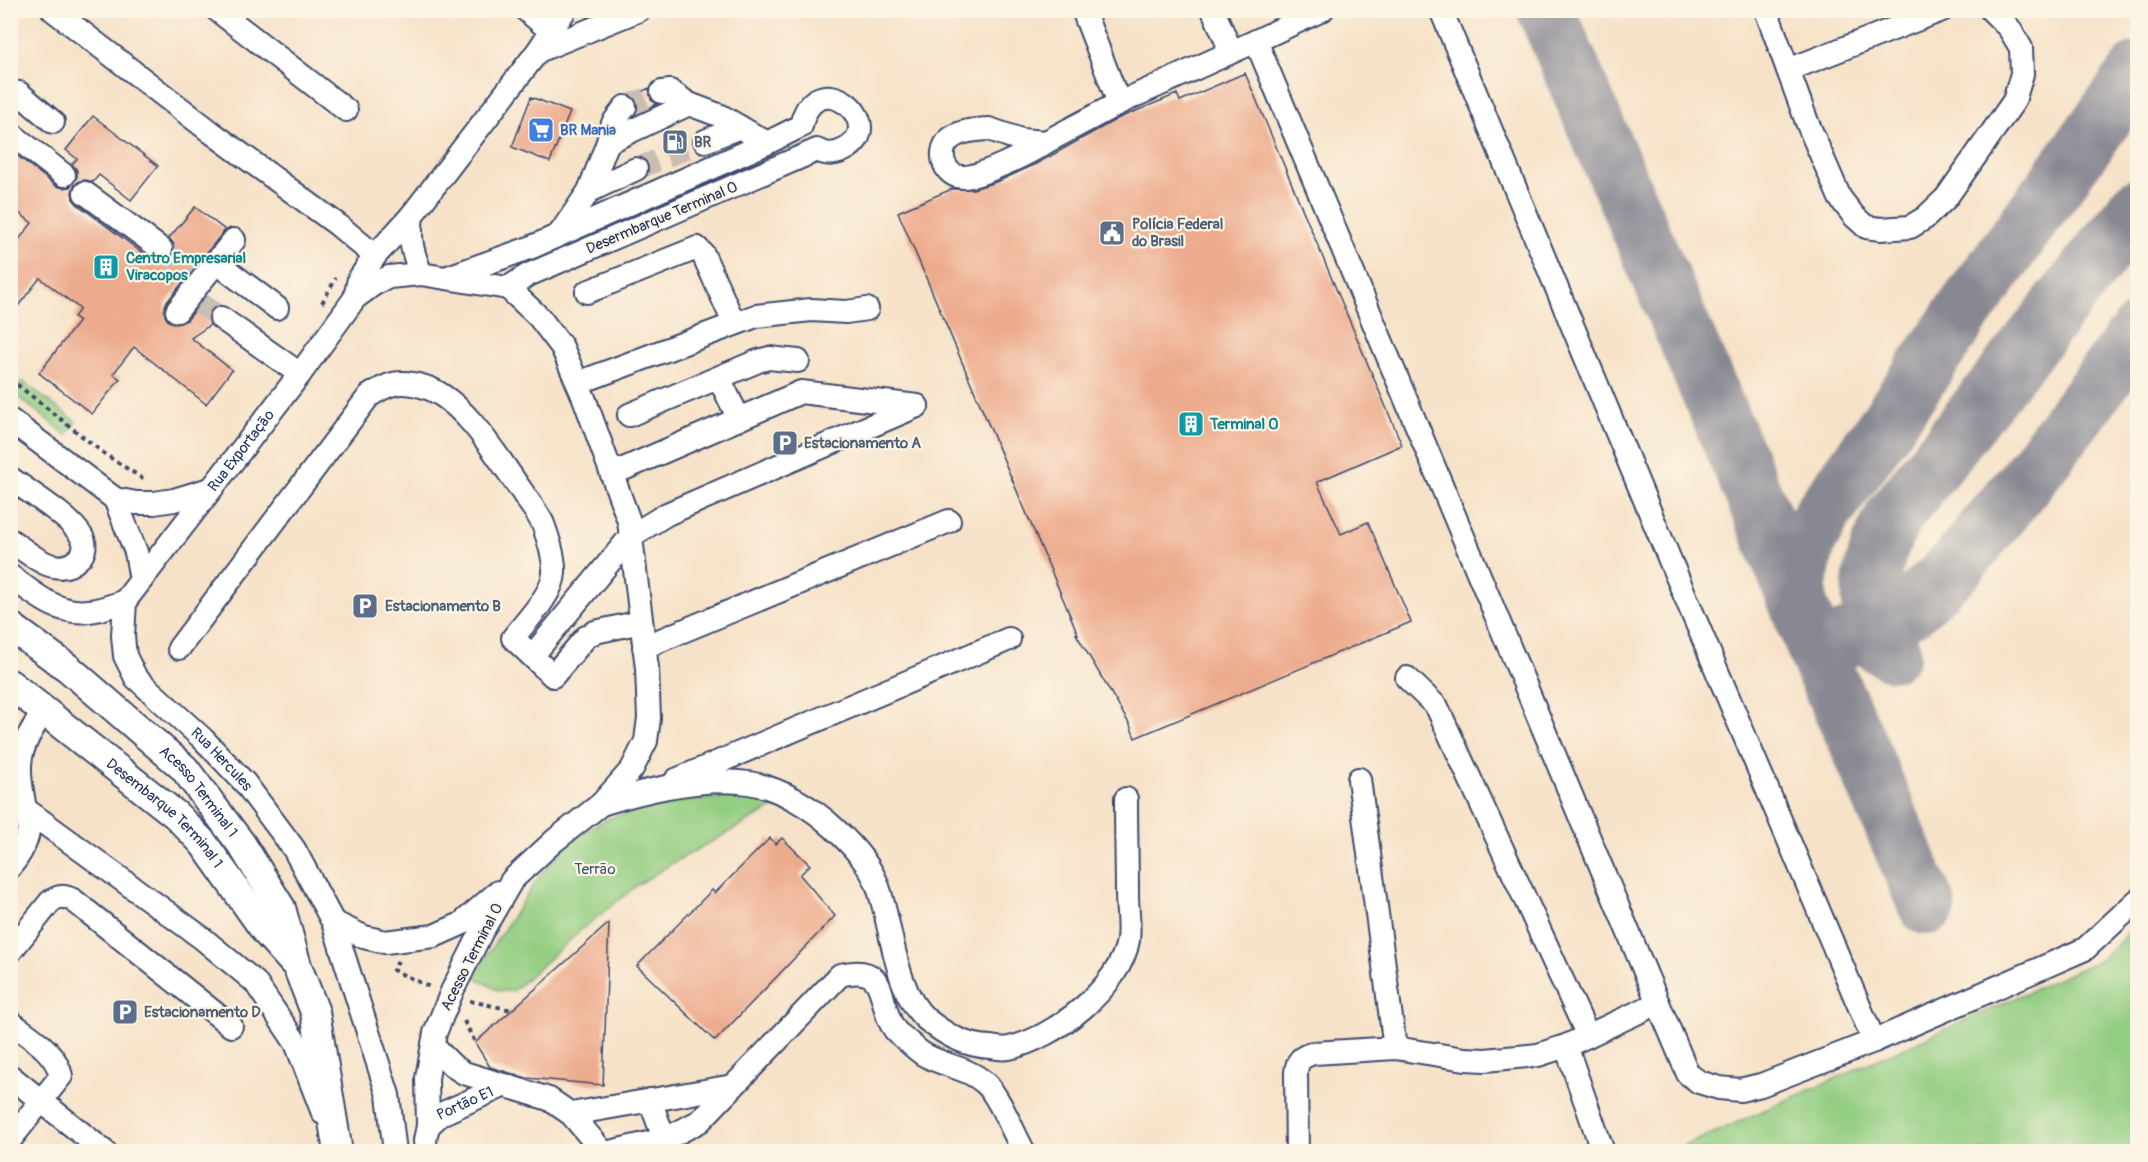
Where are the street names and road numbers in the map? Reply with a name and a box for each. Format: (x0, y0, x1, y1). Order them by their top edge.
street label: Desermbarque Terminal 0 (583, 177, 741, 259)
street label: Rua Exportação (204, 406, 279, 495)
street label: Rua Hercules (187, 723, 257, 795)
street label: Acesso Terminal 1 (155, 741, 242, 841)
street label: Desembarque Terminal 1 (102, 754, 227, 872)
street label: Acesso Terminal 0 (437, 900, 507, 1014)
street label: Portão E1 (433, 1082, 496, 1124)

